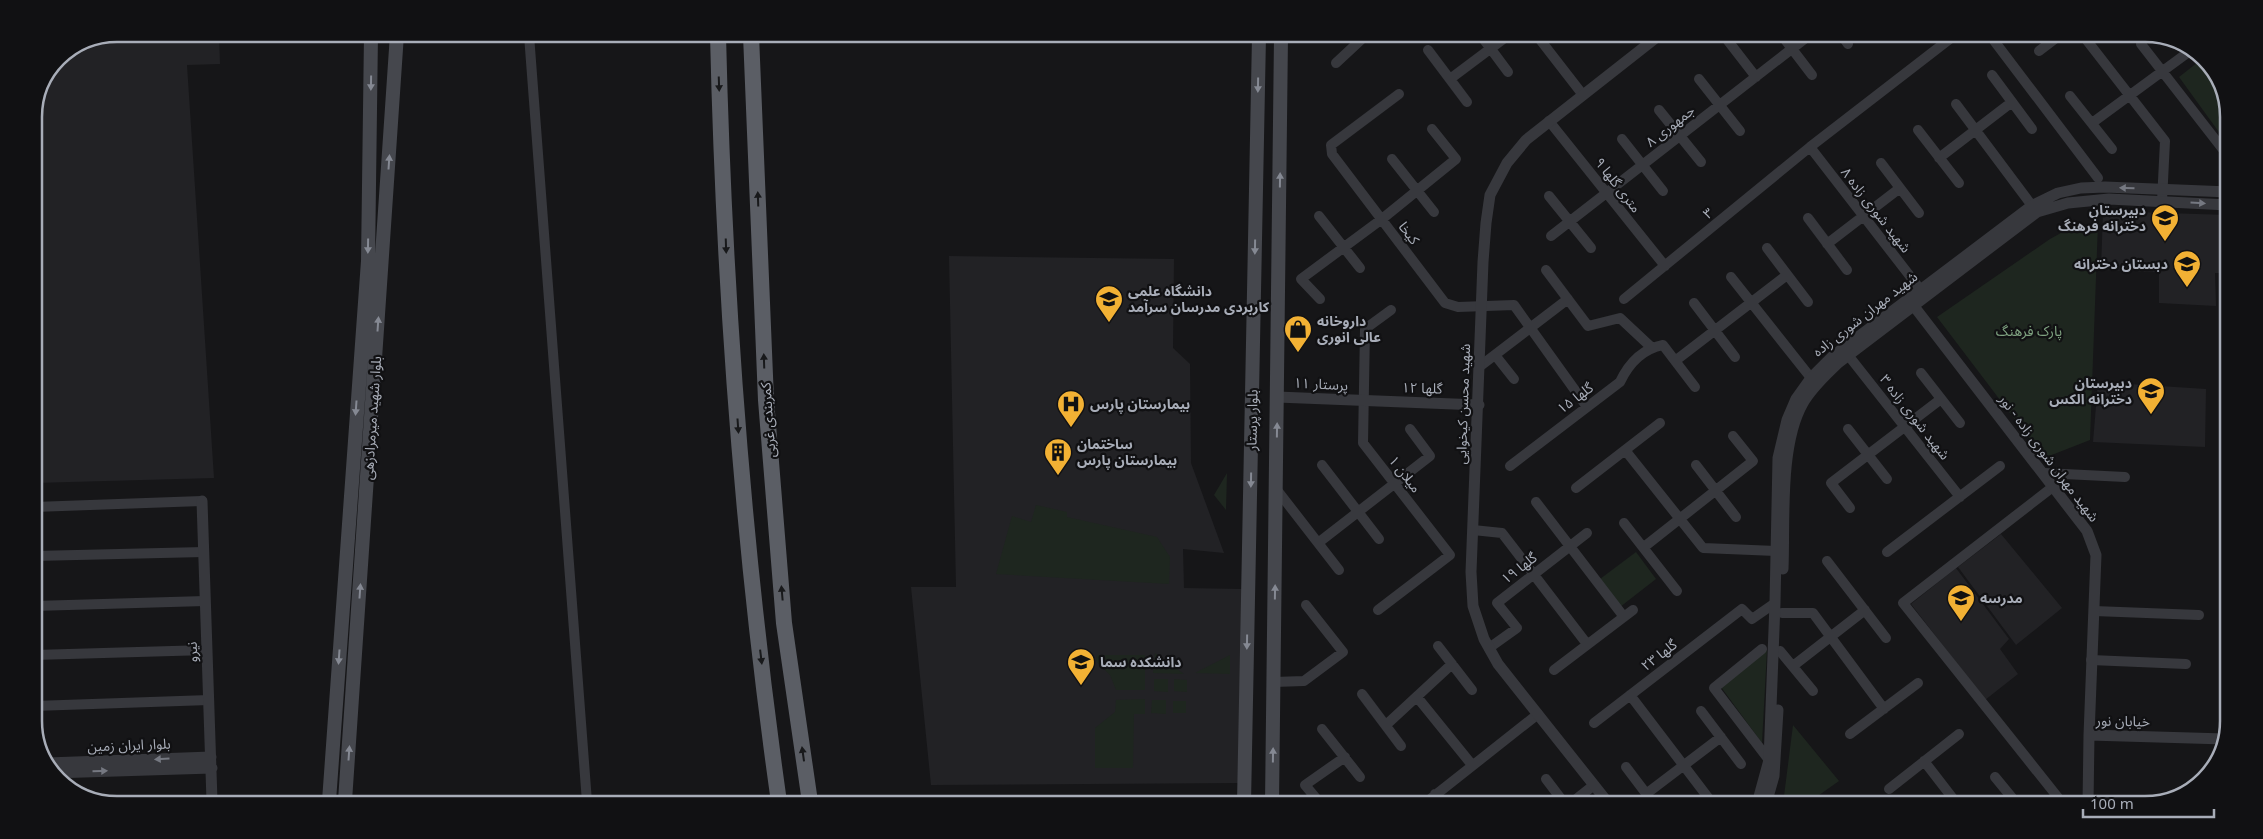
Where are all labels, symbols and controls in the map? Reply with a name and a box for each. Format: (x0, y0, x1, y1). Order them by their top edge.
one-way arrow (367, 75, 375, 91)
one-way arrow (715, 76, 723, 92)
one-way arrow (1254, 77, 1262, 93)
street label: جمهوری ۸ (1641, 100, 1698, 151)
one-way arrow (386, 153, 394, 169)
street label: ۹ متری گلها (1591, 153, 1646, 216)
street label: شهید شوری زاده ۸ (1837, 163, 1916, 256)
one-way arrow (1276, 171, 1284, 187)
one-way arrow (2119, 184, 2135, 192)
one-way arrow (753, 191, 761, 207)
place label: دبیرستان دخترانه فرهنگ (2058, 200, 2146, 235)
one-way arrow (2190, 200, 2206, 208)
street label: ۳ (1699, 203, 1717, 223)
school or university icon: دبیرستان دخترانه فرهنگ (2150, 203, 2180, 242)
street label: کیخا (1395, 217, 1424, 248)
one-way arrow (364, 238, 372, 254)
one-way arrow (722, 238, 730, 254)
one-way arrow (1251, 240, 1259, 256)
school or university icon: دبستان دخترانه (2172, 249, 2202, 288)
place label: دبستان دخترانه (2074, 254, 2168, 273)
street label: شهید مهران شوری زاده (1808, 267, 1921, 361)
place label: دانشگاه علمی کاربردی مدرسان سرآمد (1128, 281, 1270, 316)
school or university icon: دانشگاه علمی کاربردی مدرسان سرآمد (1094, 284, 1124, 323)
place label: داروخانه عالی انوری (1317, 311, 1381, 346)
shop icon: داروخانه عالی انوری (1283, 314, 1313, 353)
one-way arrow (375, 316, 383, 332)
park label: پارک فرهنگ (1996, 321, 2062, 341)
street label: شهید محسن کیخوایی (1451, 343, 1474, 465)
one-way arrow (760, 353, 768, 369)
street label: بلوار شهید میرمرادزهی (358, 355, 385, 481)
street label: شهید شوری زاده ۳ (1876, 370, 1955, 463)
street label: پرستار ۱۱ (1293, 373, 1349, 396)
place label: دبیرستان دخترانه الکس (2049, 373, 2132, 408)
school or university icon: دبیرستان دخترانه الکس (2136, 376, 2166, 415)
street label: گلها ۱۲ (1401, 377, 1443, 398)
street label: گلها ۱۵ (1553, 378, 1597, 417)
street label: کمربندی غربی (755, 381, 780, 458)
hospital icon: بیمارستان پارس (1056, 389, 1086, 428)
street label: بلوار پرستار (1241, 389, 1263, 452)
street label: شهید مهران شوری زاده - نور (1994, 389, 2104, 525)
place label: بیمارستان پارس (1090, 394, 1190, 414)
one-way arrow (352, 400, 360, 416)
one-way arrow (734, 418, 742, 434)
one-way arrow (1273, 421, 1281, 437)
place label: ساختمان بیمارستان پارس (1077, 434, 1177, 470)
building icon: ساختمان بیمارستان پارس (1043, 437, 1073, 476)
street label: میلان ۱ (1385, 451, 1426, 496)
one-way arrow (1246, 472, 1254, 488)
street label: گلها ۱۹ (1497, 547, 1541, 588)
one-way arrow (356, 582, 364, 598)
school or university icon: مدرسه (1946, 583, 1976, 622)
one-way arrow (1271, 584, 1279, 600)
one-way arrow (777, 585, 785, 601)
place label: مدرسه (1980, 588, 2023, 607)
street label: گلها ۲۳ (1637, 634, 1681, 675)
one-way arrow (1243, 635, 1251, 651)
street label: نیرو (182, 641, 201, 663)
school or university icon: دانشکده سما (1066, 647, 1096, 686)
one-way arrow (335, 649, 343, 665)
one-way arrow (757, 649, 765, 665)
place label: دانشکده سما (1100, 652, 1182, 671)
street label: خیابان نور (2095, 711, 2150, 730)
street label: بلوار ایران زمین (87, 734, 171, 755)
one-way arrow (345, 745, 353, 761)
one-way arrow (799, 746, 807, 762)
one-way arrow (1269, 746, 1277, 762)
one-way arrow (154, 755, 170, 763)
one-way arrow (93, 767, 109, 775)
scale bar (2083, 786, 2214, 818)
text: 100 m (2090, 793, 2134, 813)

